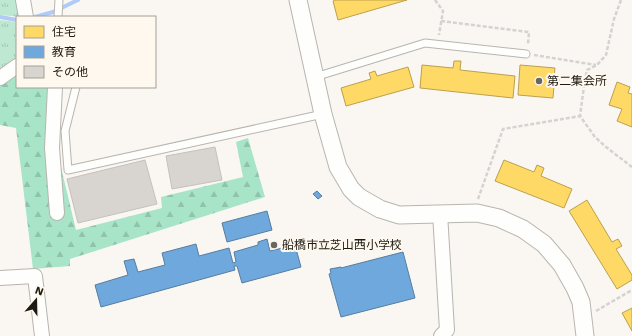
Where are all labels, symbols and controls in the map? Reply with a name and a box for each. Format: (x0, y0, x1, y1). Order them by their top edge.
legend (16, 16, 156, 88)
text: 住宅 (52, 25, 76, 39)
text: 教育 (52, 45, 76, 59)
text: その他 (52, 65, 88, 79)
place label: 第二集会所 (547, 74, 607, 88)
marker: 第二集会所 (534, 76, 544, 86)
place label: 船橋市立芝山西小学校 (282, 238, 402, 252)
marker: 船橋市立芝山西小学校 (269, 240, 279, 250)
north arrow (16, 280, 56, 320)
text: N (33, 284, 45, 299)

